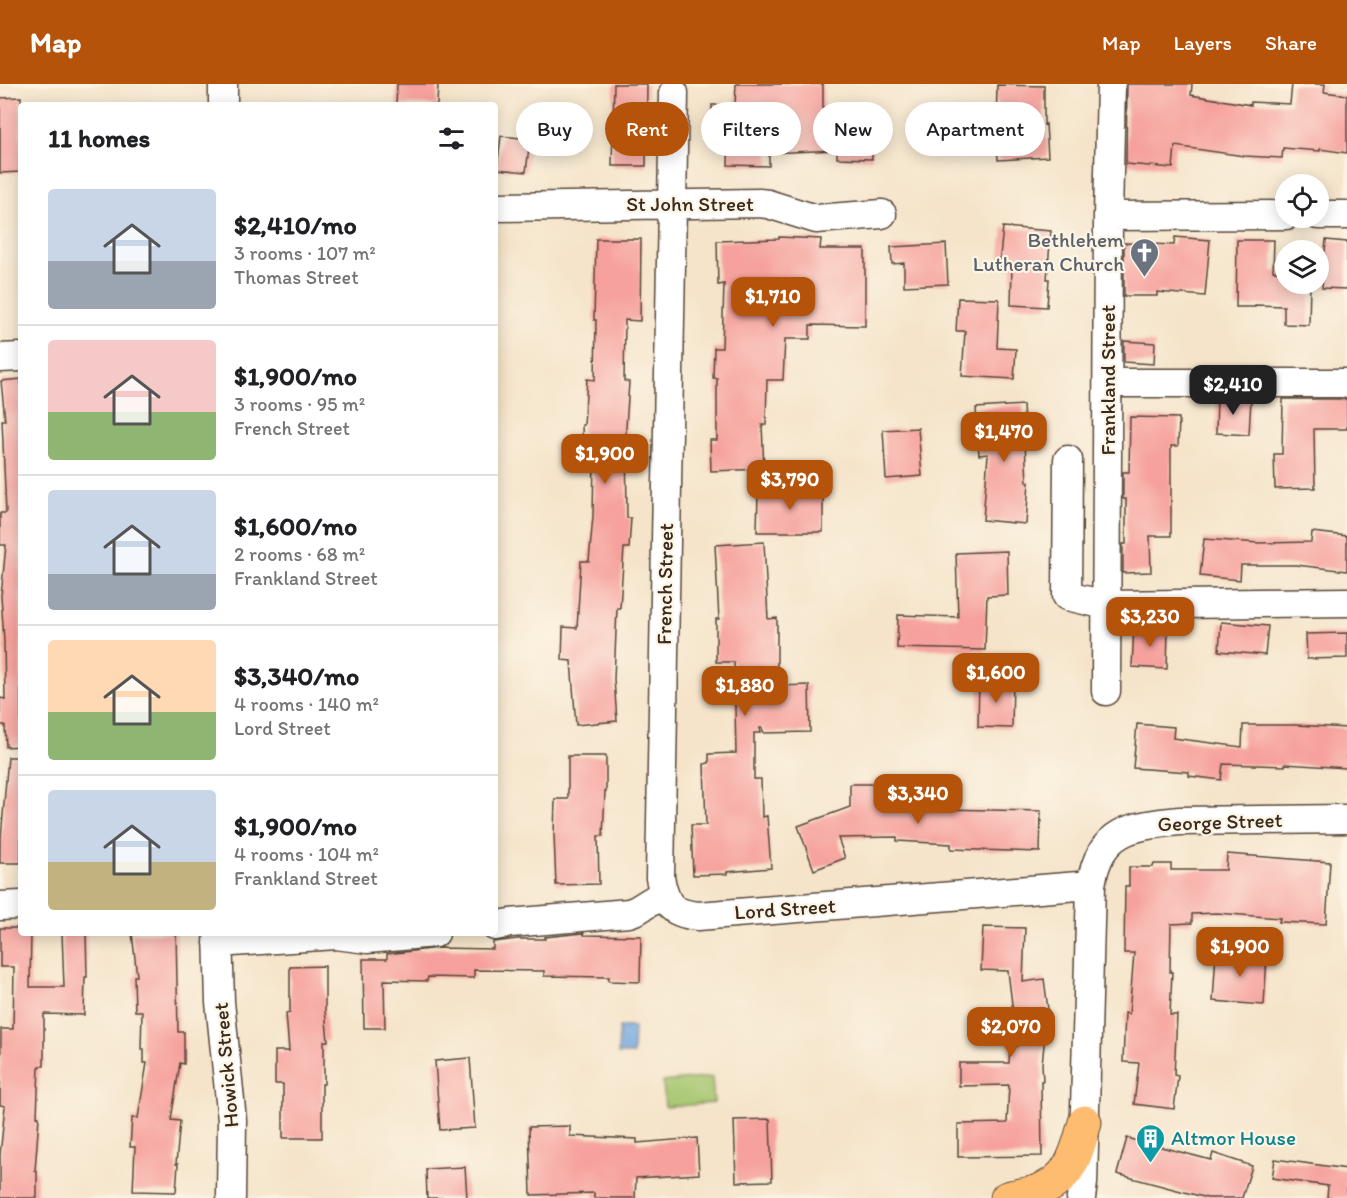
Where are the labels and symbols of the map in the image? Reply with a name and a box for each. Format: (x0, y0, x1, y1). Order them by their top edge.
street label: St John Street (626, 191, 754, 216)
place label: Bethlehem Lutheran Church (973, 227, 1124, 276)
church icon: Bethlehem Lutheran Church (1129, 236, 1161, 278)
pin: $1,710 (724, 277, 822, 328)
street label: Frankland Street (1095, 304, 1120, 456)
pin: $2,410 (1184, 365, 1282, 416)
pin: $1,470 (955, 412, 1053, 463)
pin: $1,900 (556, 434, 654, 485)
pin: $3,790 (741, 460, 839, 511)
street label: French Street (651, 523, 678, 645)
pin: $3,230 (1101, 597, 1199, 648)
pin: $1,600 (947, 653, 1045, 704)
pin: $1,880 (696, 666, 794, 717)
pin: $3,340 (869, 774, 967, 825)
street label: George Street (1157, 807, 1283, 836)
street label: Lord Street (733, 892, 837, 925)
pin: $1,900 (1191, 927, 1289, 978)
street label: Howick Street (208, 1001, 243, 1129)
pin: $2,070 (962, 1007, 1060, 1058)
building icon: Altmor House (1134, 1122, 1166, 1164)
place label: Altmor House (1171, 1125, 1296, 1150)

